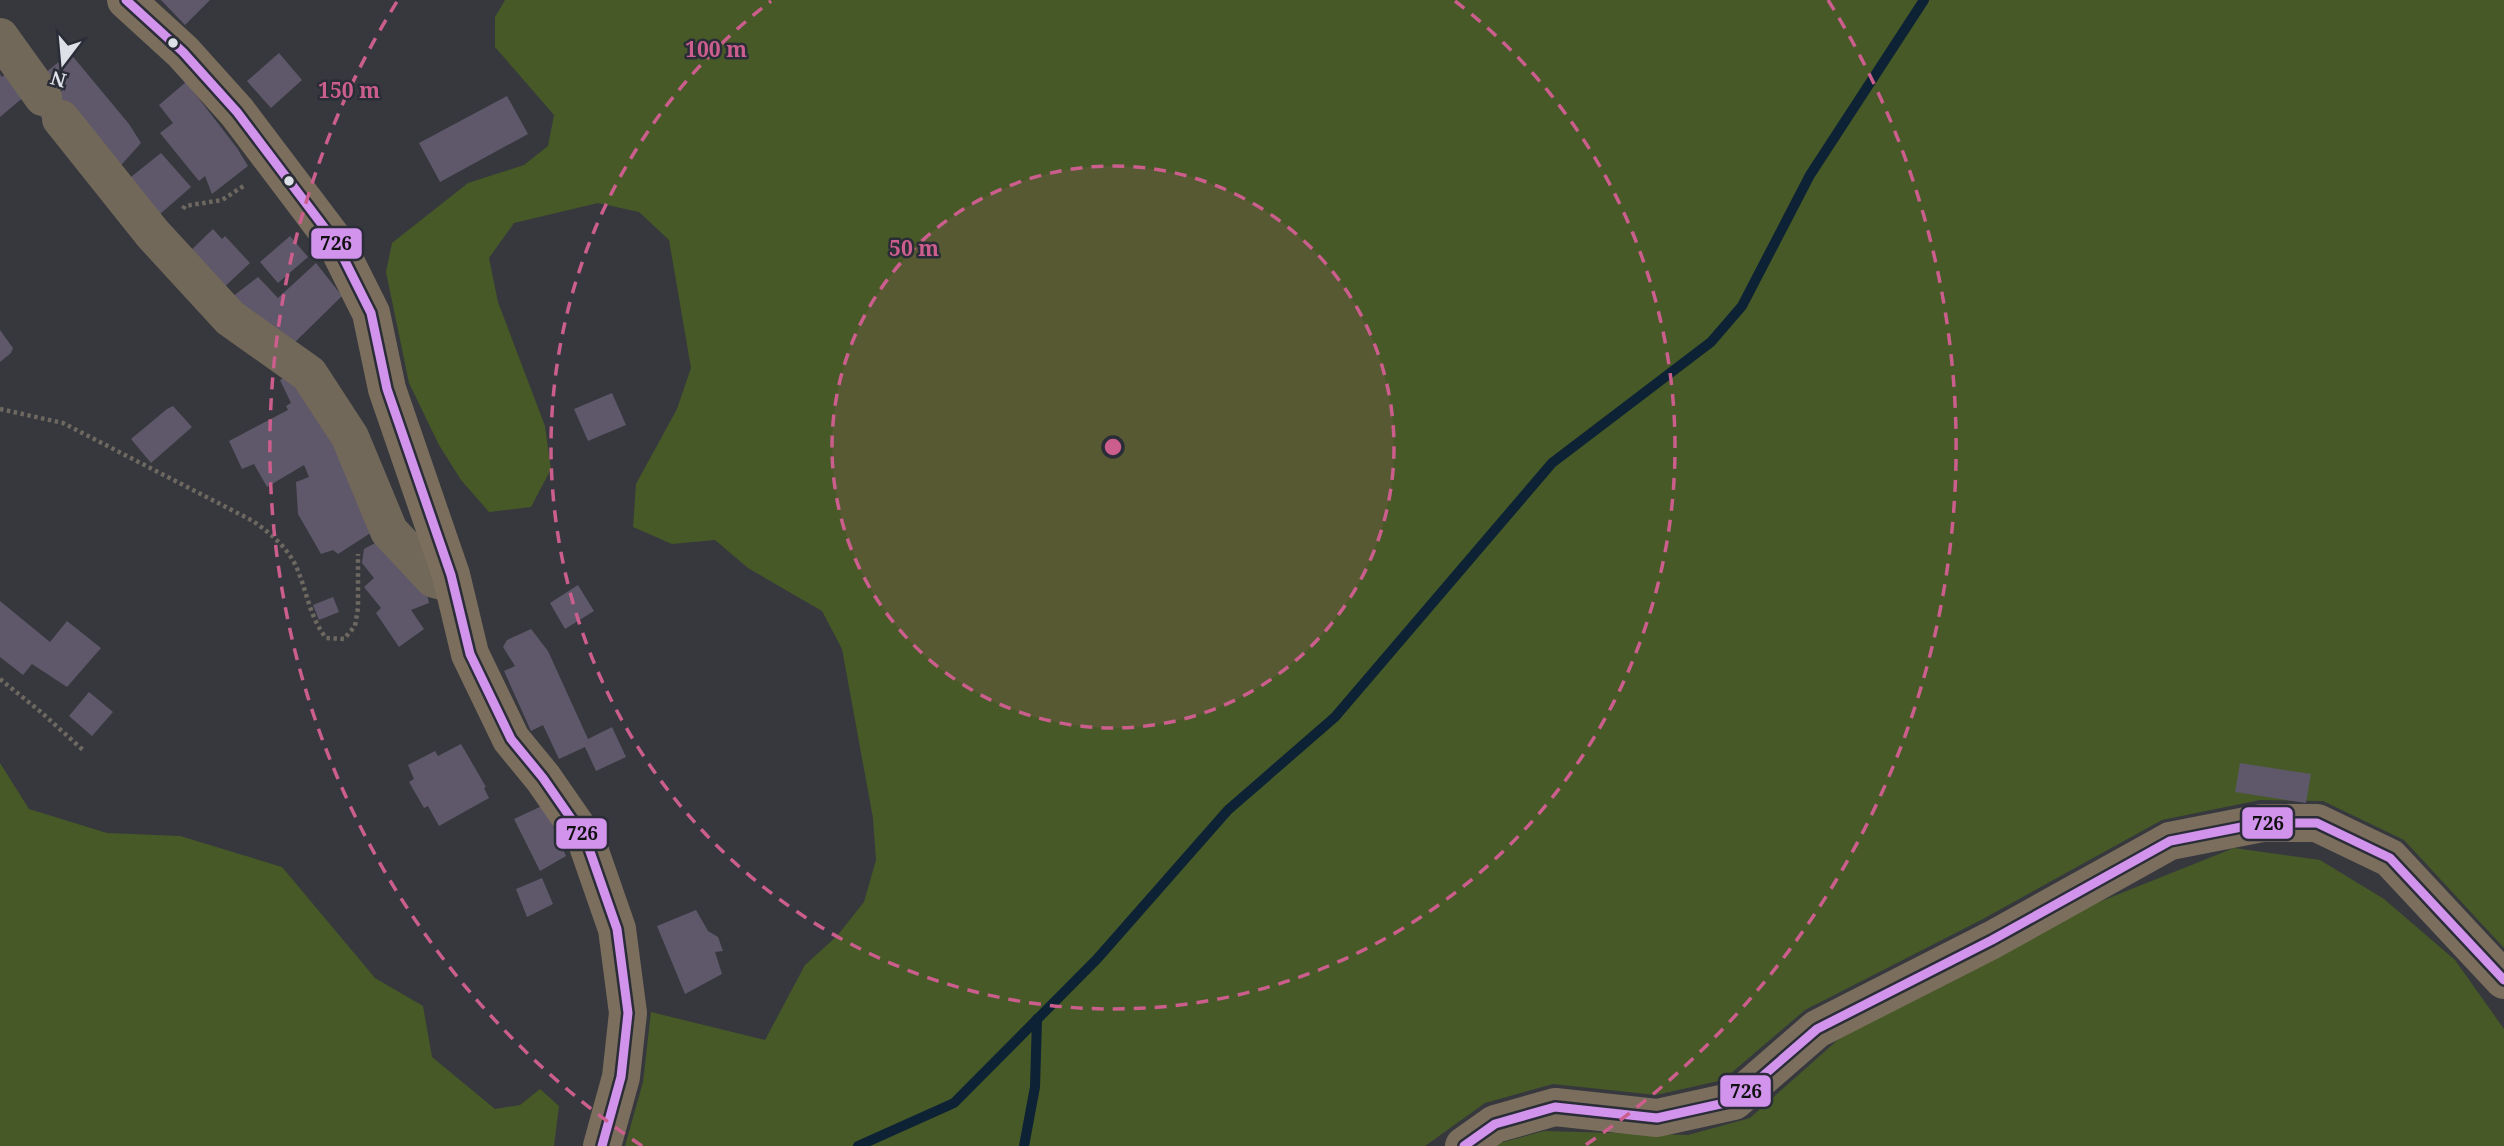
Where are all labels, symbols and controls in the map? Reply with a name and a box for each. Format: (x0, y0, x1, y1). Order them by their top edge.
north arrow (28, 28, 98, 98)
text: 100 m (685, 35, 747, 63)
unlabelled marker (166, 36, 180, 50)
text: N (48, 65, 69, 94)
text: 150 m (318, 76, 380, 104)
unlabelled marker (282, 174, 296, 188)
line badge: 726 (310, 227, 363, 260)
text: 726 (320, 230, 352, 256)
text: 50 m (889, 234, 939, 262)
centre of rings (1101, 435, 1125, 459)
line badge: 726 (2241, 806, 2294, 840)
text: 726 (2252, 810, 2284, 836)
line badge: 726 (555, 817, 608, 850)
text: 726 (566, 820, 598, 846)
line badge: 726 (1719, 1074, 1772, 1108)
text: 726 (1730, 1078, 1762, 1104)

